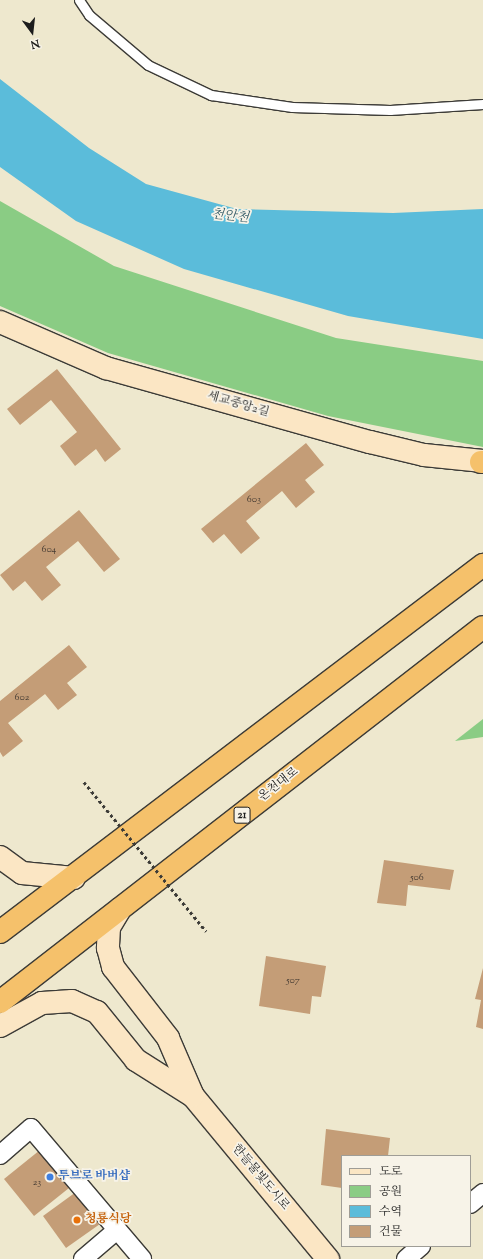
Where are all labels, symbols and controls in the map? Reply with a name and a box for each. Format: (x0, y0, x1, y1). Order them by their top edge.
north arrow (12, 12, 52, 52)
text: N (29, 35, 41, 52)
water label: 천안천 (210, 207, 250, 227)
street label: 세교중앙2길 (205, 389, 271, 421)
house number: 603 (247, 494, 261, 506)
house number: 604 (42, 544, 56, 556)
house number: 602 (15, 692, 29, 704)
street label: 온천대로 (256, 765, 302, 805)
road number: 21 (233, 806, 251, 824)
house number: 506 (410, 872, 424, 884)
house number: 507 (286, 975, 300, 987)
street label: 한들물빛도시로 (228, 1142, 292, 1214)
legend (341, 1155, 471, 1247)
text: 도로 (379, 1163, 402, 1181)
place label: 투브로 바버샵 (58, 1170, 130, 1184)
marker: 투브로 바버샵 (45, 1172, 55, 1182)
house number: 23 (33, 1177, 41, 1189)
text: 공원 (379, 1183, 402, 1201)
text: 수역 (379, 1203, 402, 1221)
place label: 청룡식당 (85, 1213, 131, 1227)
marker: 청룡식당 (72, 1215, 82, 1225)
text: 건물 (379, 1223, 402, 1241)

